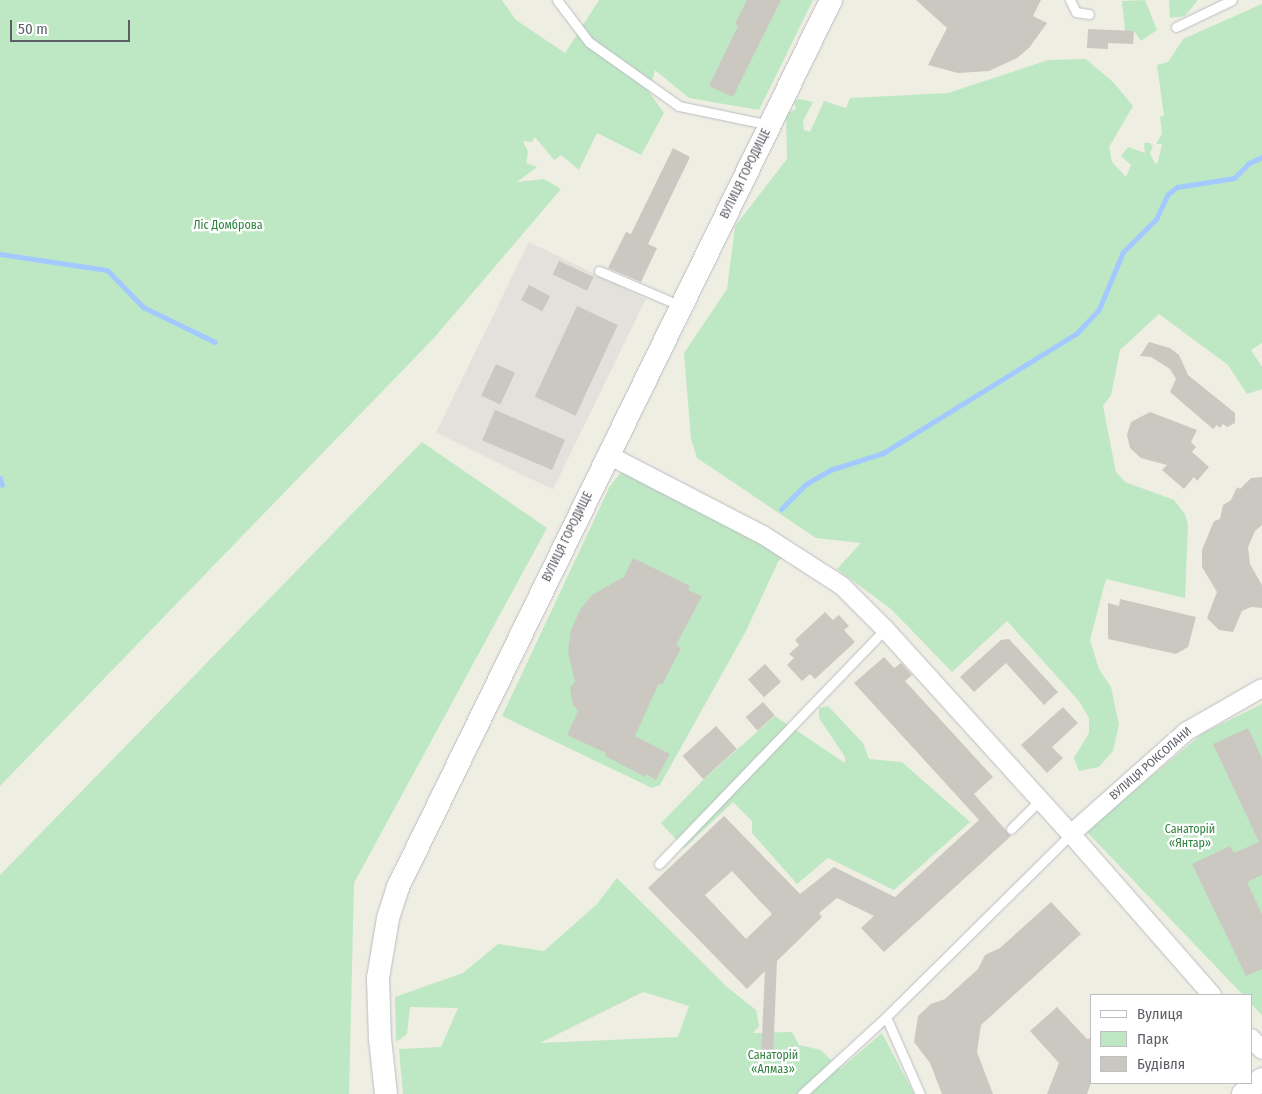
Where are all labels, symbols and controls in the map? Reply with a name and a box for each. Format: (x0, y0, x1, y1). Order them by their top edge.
scale bar (12, 10, 132, 42)
text: 50 m (18, 20, 48, 38)
street label: ВУЛИЦЯ ГОРОДИЩЕ (718, 127, 774, 221)
park label: Ліс Домброва (193, 219, 263, 233)
street label: ВУЛИЦЯ ГОРОДИЩЕ (540, 490, 596, 584)
street label: ВУЛИЦЯ РОКСОЛАНИ (1107, 724, 1195, 804)
park label: Санаторій «Янтар» (1165, 823, 1215, 851)
legend (1090, 994, 1252, 1084)
text: Вулиця (1137, 1005, 1183, 1023)
text: Парк (1137, 1030, 1168, 1048)
park label: Санаторій «Алмаз» (748, 1049, 798, 1077)
text: Будівля (1137, 1055, 1185, 1073)

